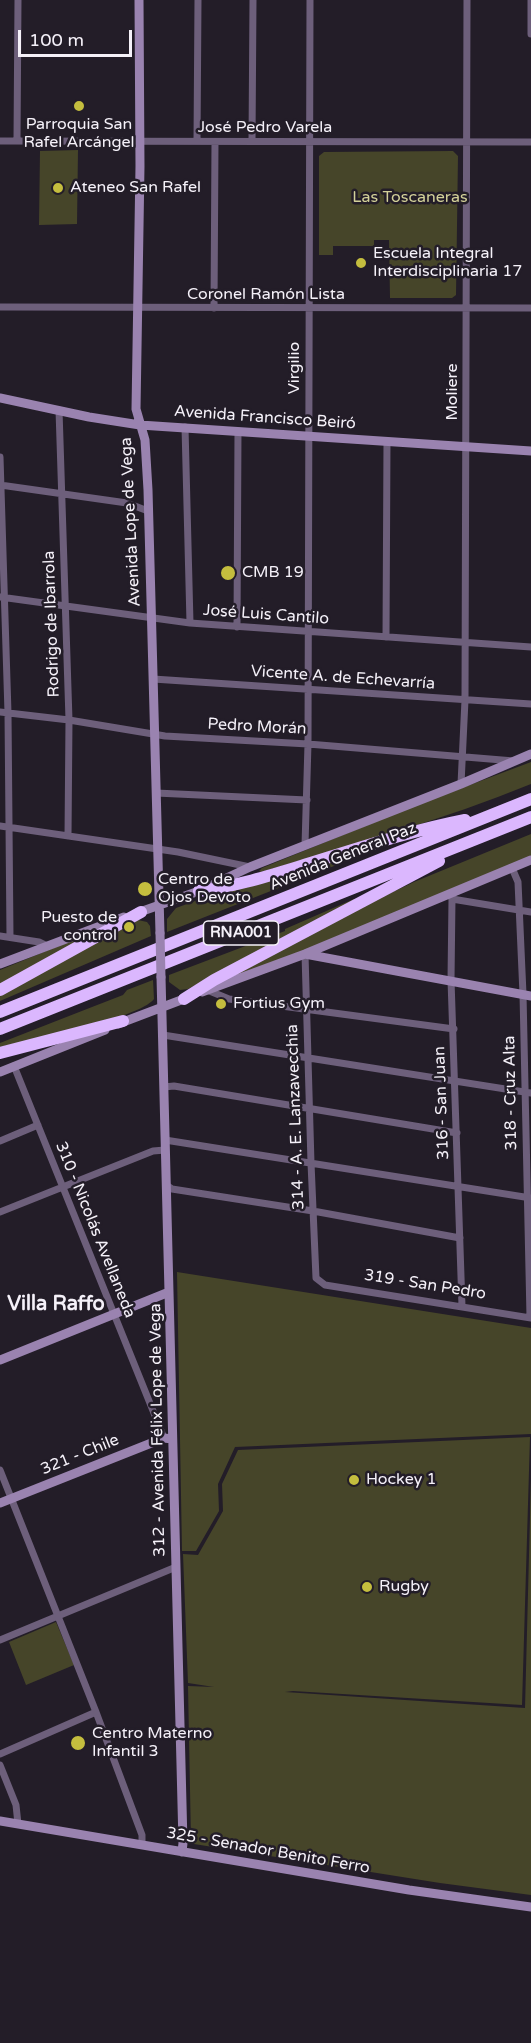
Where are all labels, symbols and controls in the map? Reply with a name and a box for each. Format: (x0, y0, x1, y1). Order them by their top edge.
scale bar (21, 18, 135, 56)
text: 100 m (29, 29, 84, 51)
marker: Parroquia San Rafel Arcángel (72, 99, 86, 113)
place label: Parroquia San Rafel Arcángel (23, 115, 135, 153)
street label: José Pedro Varela (198, 118, 332, 138)
place label: Ateneo San Rafel (70, 178, 201, 198)
marker: Ateneo San Rafel (51, 181, 65, 195)
park label: Las Toscaneras (352, 188, 468, 208)
place label: Escuela Integral Interdisciplinaria 17 (373, 244, 522, 282)
marker: Escuela Integral Interdisciplinaria 17 (354, 256, 368, 270)
street label: Coronel Ramón Lista (187, 285, 345, 305)
street label: Virgilio (285, 342, 305, 394)
street label: Moliere (443, 364, 463, 420)
street label: Avenida Francisco Beiró (173, 402, 357, 434)
street label: Avenida Lope de Vega (117, 437, 145, 607)
street label: Rodrigo de Ibarrola (40, 550, 64, 698)
place label: CMB 19 (242, 563, 304, 583)
marker: CMB 19 (219, 564, 237, 582)
street label: José Luis Cantilo (202, 601, 330, 629)
street label: Vicente A. de Echevarría (250, 662, 436, 694)
street label: Pedro Morán (207, 715, 307, 739)
street label: Avenida General Paz (267, 819, 419, 895)
place label: Centro de Ojos Devoto (158, 870, 251, 908)
marker: Centro de Ojos Devoto (136, 880, 154, 898)
place label: Puesto de control (41, 908, 117, 946)
marker: Puesto de control (122, 920, 136, 934)
road number: RNA001 (204, 921, 278, 945)
place label: Fortius Gym (233, 994, 325, 1014)
marker: Fortius Gym (214, 997, 228, 1011)
street label: 314 - A. E. Lanzavecchia (283, 1024, 309, 1210)
street label: 318 - Cruz Alta (500, 1035, 522, 1151)
street label: 316 - San Juan (430, 1046, 454, 1160)
street label: 310 - Nicolás Avellaneda (51, 1139, 139, 1321)
street label: 319 - San Pedro (363, 1266, 487, 1304)
district label: Villa Raffo (7, 1293, 105, 1317)
street label: 312 - Avenida Félix Lope de Vega (146, 1303, 170, 1557)
street label: 321 - Chile (38, 1431, 122, 1479)
place label: Hockey 1 (366, 1470, 436, 1490)
marker: Hockey 1 (347, 1473, 361, 1487)
place label: Rugby (379, 1577, 429, 1597)
marker: Rugby (360, 1580, 374, 1594)
place label: Centro Materno Infantil 3 (92, 1724, 212, 1762)
marker: Centro Materno Infantil 3 (69, 1734, 87, 1752)
street label: 325 - Senador Benito Ferro (165, 1824, 371, 1878)

